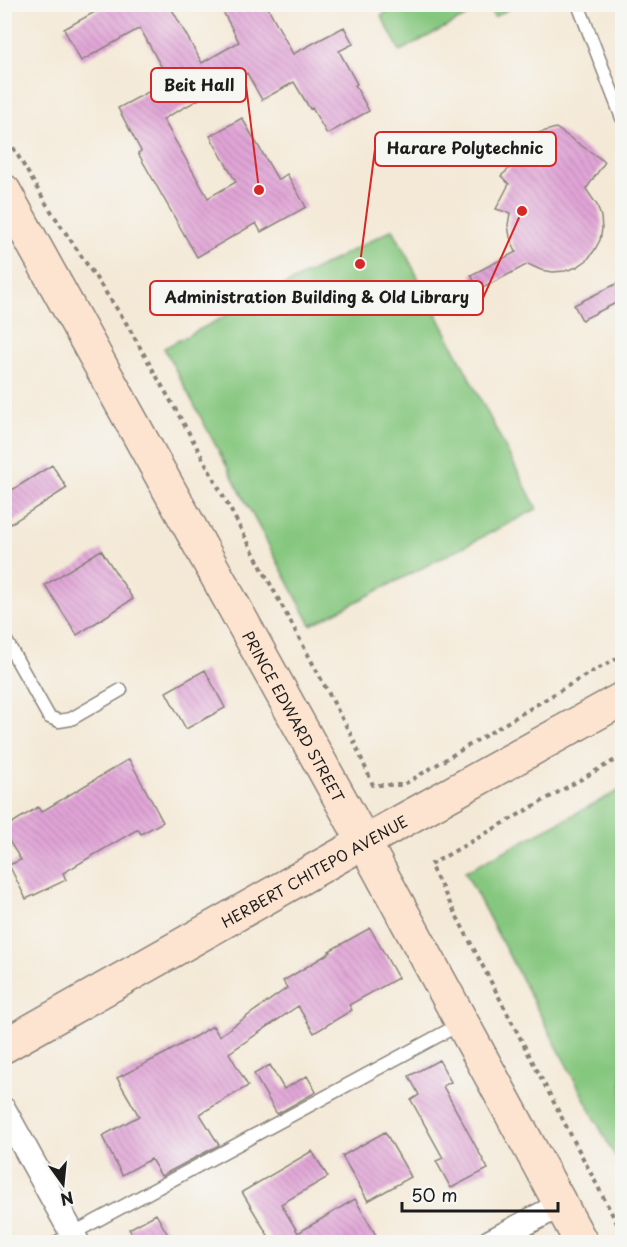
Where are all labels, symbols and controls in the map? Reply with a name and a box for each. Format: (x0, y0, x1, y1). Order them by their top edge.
callout: Beit Hall (151, 68, 246, 102)
text: Beit Hall (164, 72, 234, 96)
callout: Harare Polytechnic (375, 132, 556, 166)
text: Harare Polytechnic (387, 135, 544, 159)
callout: Administration Building & Old Library (150, 281, 483, 315)
text: Administration Building & Old Library (164, 284, 469, 308)
street label: PRINCE EDWARD STREET (238, 626, 351, 807)
street label: HERBERT CHITEPO AVENUE (216, 809, 411, 933)
north arrow (33, 1154, 93, 1214)
scale bar (402, 1175, 558, 1213)
text: 50 m (411, 1181, 458, 1208)
text: N (58, 1186, 76, 1213)

